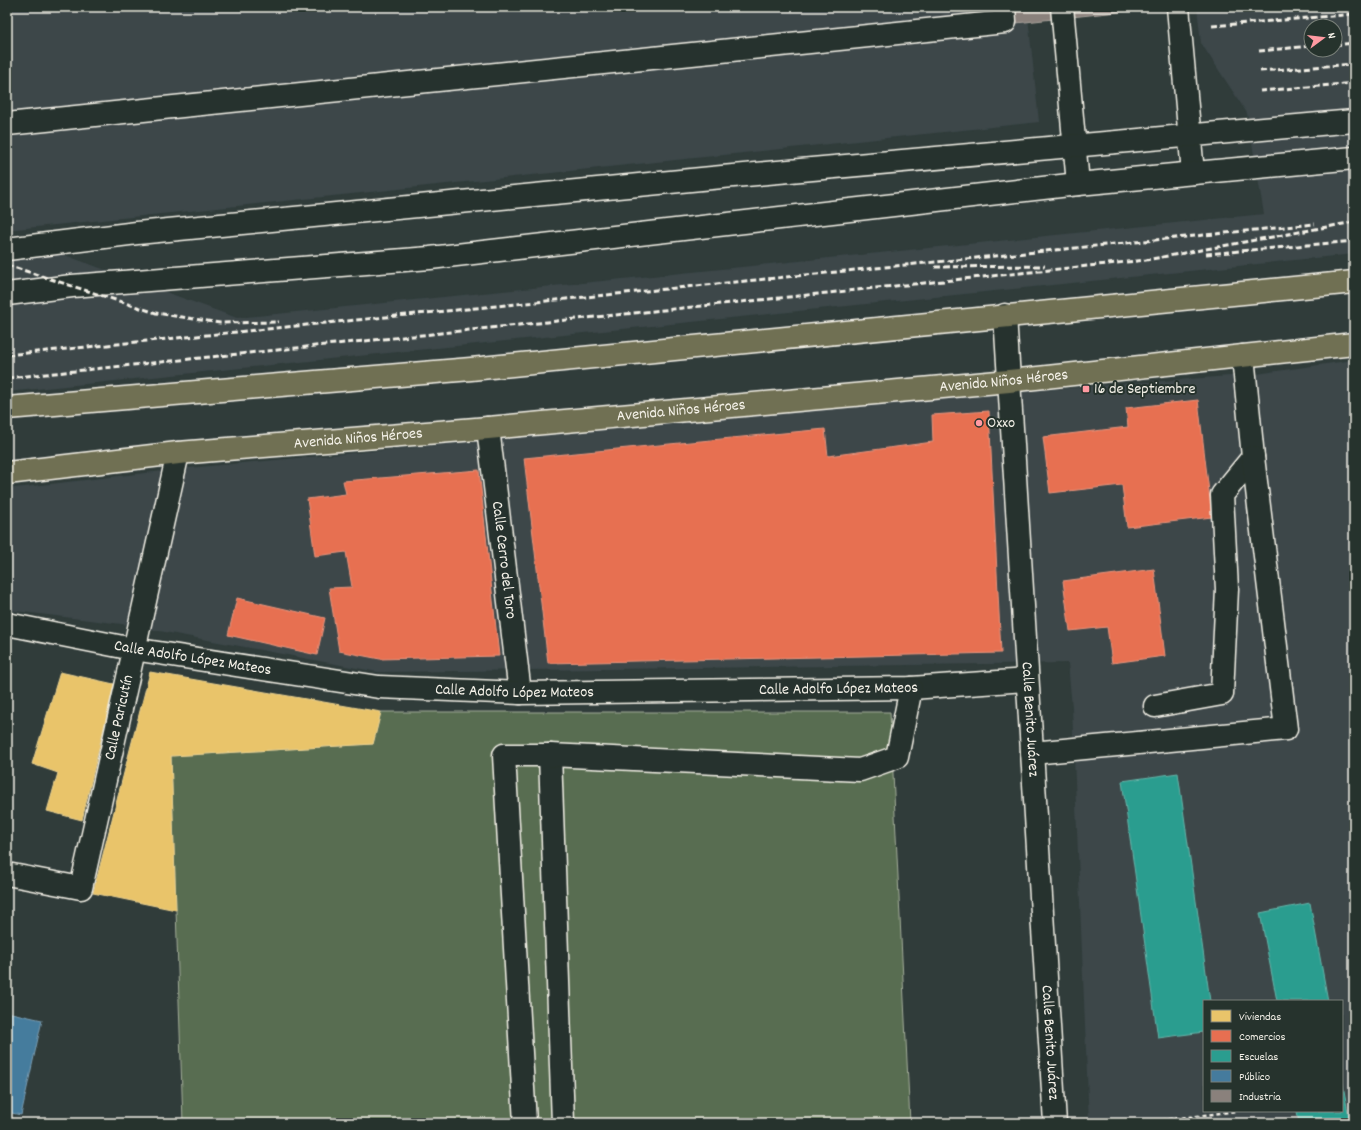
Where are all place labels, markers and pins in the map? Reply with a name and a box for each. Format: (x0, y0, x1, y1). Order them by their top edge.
place label: 16 de Septiembre (1094, 378, 1195, 401)
marker: 16 de Septiembre (1081, 384, 1091, 394)
place label: Oxxo (987, 412, 1015, 435)
marker: Oxxo (974, 418, 984, 428)

